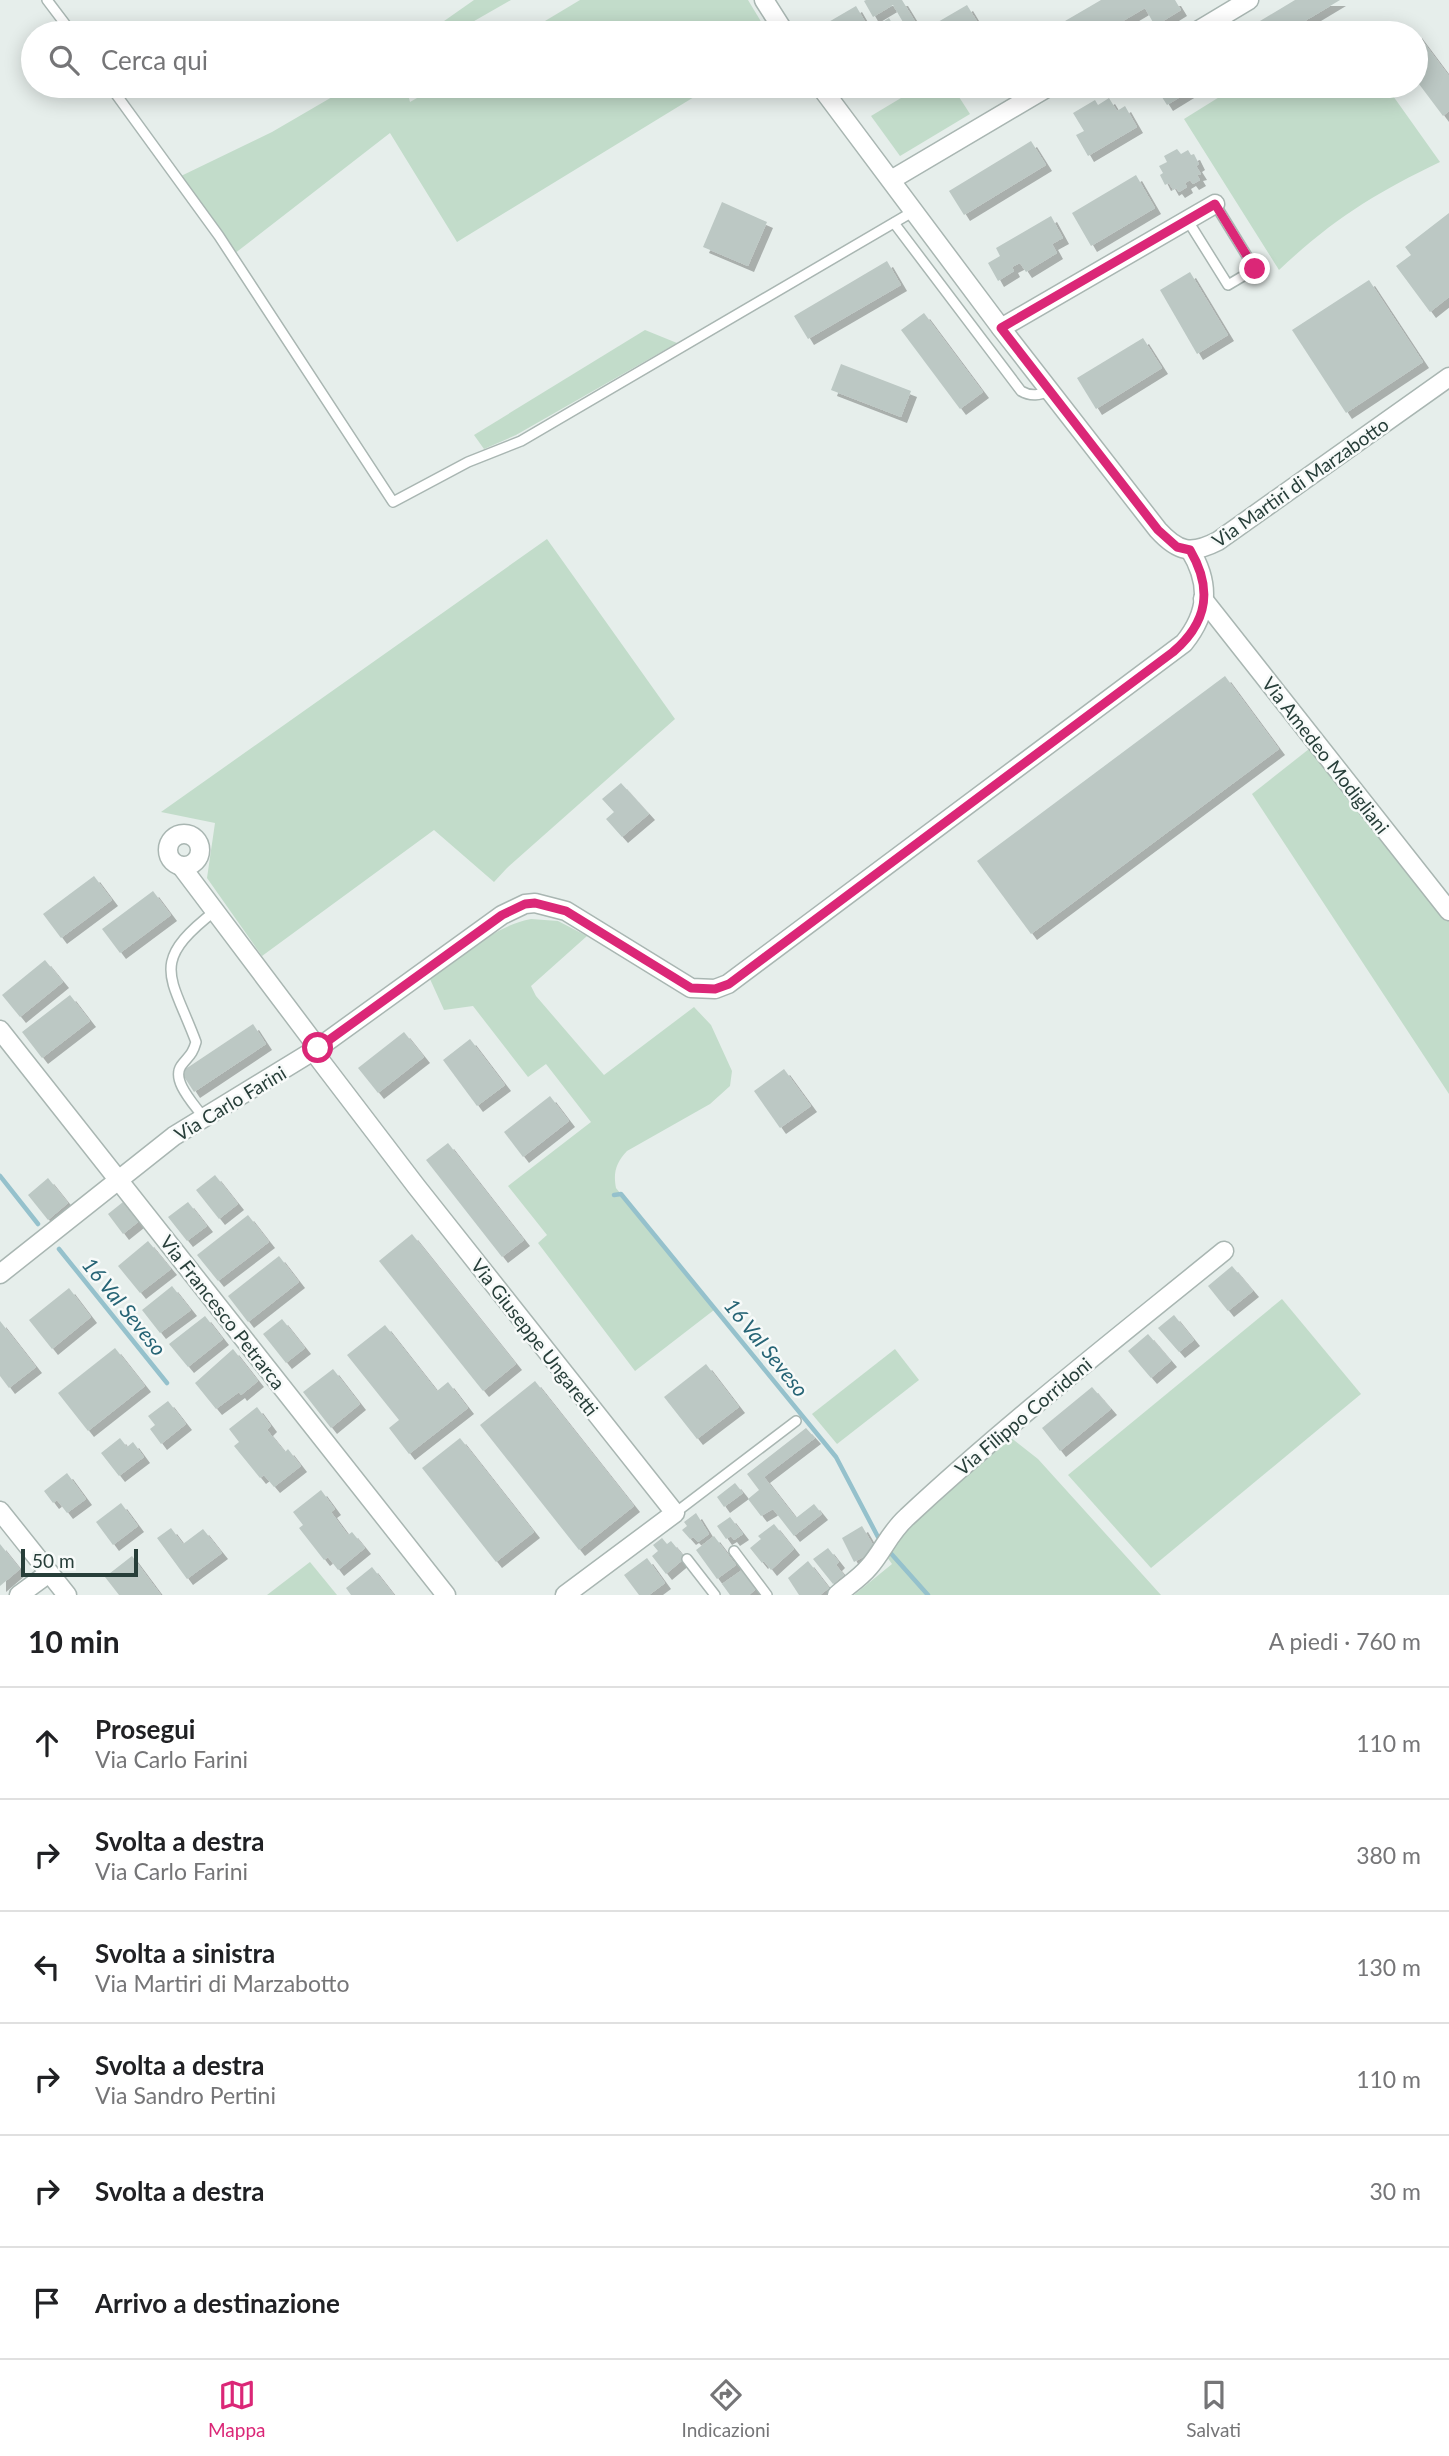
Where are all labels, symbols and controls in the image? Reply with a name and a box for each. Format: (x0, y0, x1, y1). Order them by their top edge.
search box (21, 21, 1428, 98)
icon: search (45, 41, 83, 79)
text: Cerca qui (101, 44, 208, 76)
route end (1239, 253, 1270, 284)
street label: Via Martiri di Marzabotto (1207, 412, 1393, 552)
street label: Via Amedeo Modigliani (1258, 672, 1394, 838)
route start (302, 1032, 333, 1063)
street label: Via Carlo Farini (170, 1061, 290, 1145)
street label: Via Francesco Petrarca (156, 1230, 290, 1394)
water label: 16 Val Seveso (78, 1252, 172, 1360)
street label: Via Giuseppe Ungaretti (467, 1254, 603, 1420)
water label: 16 Val Seveso (720, 1293, 814, 1401)
street label: Via Filippo Corridoni (950, 1352, 1096, 1480)
scale bar (21, 1546, 138, 1578)
text: 50 m (32, 1549, 75, 1572)
text: 10 min (28, 1623, 120, 1659)
text: A piedi · 760 m (1269, 1627, 1421, 1655)
text: Prosegui (95, 1713, 195, 1745)
icon: ahead (28, 1724, 66, 1762)
text: 110 m (1356, 1729, 1421, 1757)
text: Via Carlo Farini (95, 1745, 248, 1773)
text: Svolta a destra (95, 1825, 265, 1857)
icon: right (28, 1836, 66, 1874)
text: 380 m (1356, 1841, 1421, 1869)
text: Via Carlo Farini (95, 1857, 248, 1885)
text: Svolta a sinistra (95, 1937, 275, 1969)
icon: left (28, 1948, 66, 1986)
text: 130 m (1356, 1953, 1421, 1981)
text: Via Martiri di Marzabotto (95, 1969, 350, 1997)
text: Svolta a destra (95, 2049, 265, 2081)
icon: right (28, 2060, 66, 2098)
text: 110 m (1356, 2065, 1421, 2093)
text: Via Sandro Pertini (95, 2081, 276, 2109)
icon: right (28, 2172, 66, 2210)
text: Svolta a destra (95, 2175, 265, 2207)
text: 30 m (1370, 2177, 1421, 2205)
icon: arrive (28, 2284, 66, 2322)
text: Arrivo a destinazione (95, 2287, 340, 2319)
tab: Mappa (208, 2376, 266, 2441)
tab: Indicazioni (682, 2376, 770, 2441)
tab: Salvati (1186, 2376, 1241, 2441)

